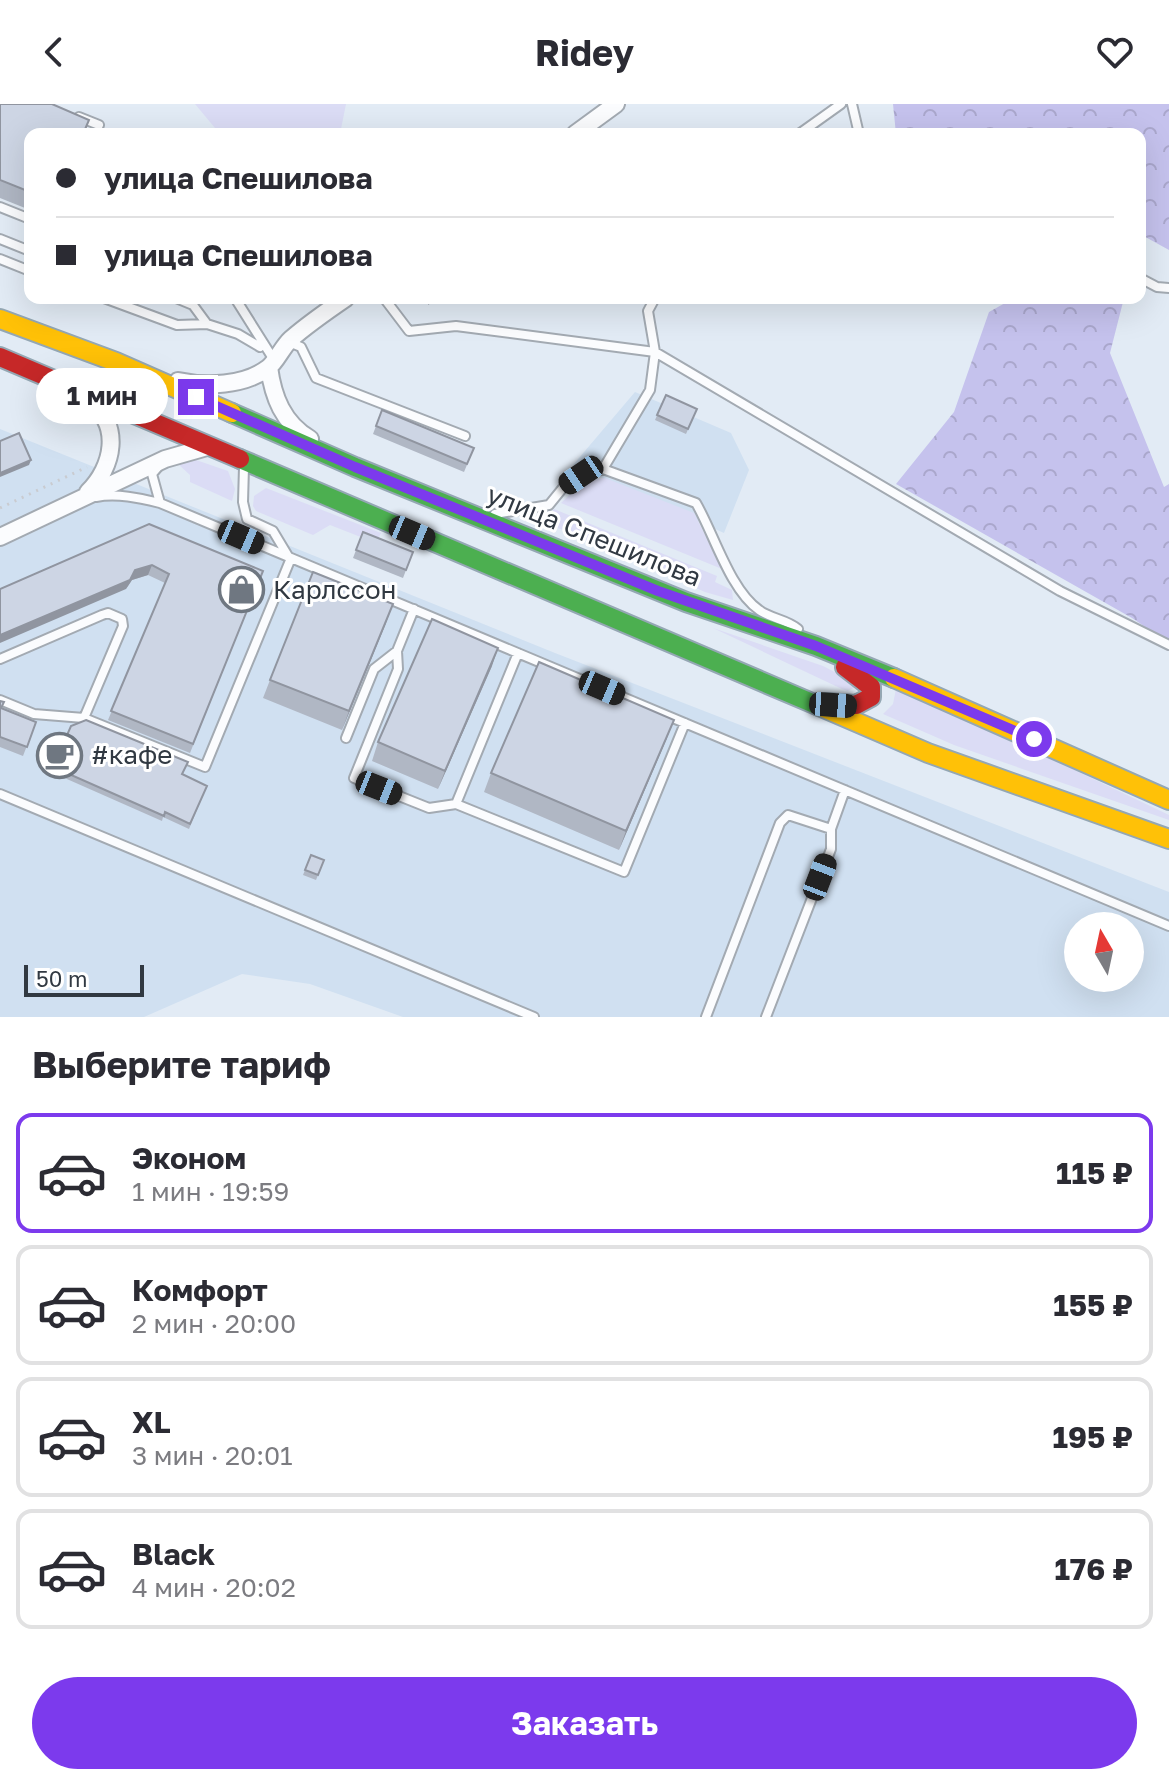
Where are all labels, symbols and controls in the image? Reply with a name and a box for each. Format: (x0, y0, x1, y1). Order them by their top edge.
icon: back (32, 30, 76, 74)
icon: heart (1093, 30, 1137, 74)
text: Ridey (535, 31, 634, 74)
text: улица Спешилова (104, 160, 373, 196)
text: улица Спешилова (104, 237, 373, 273)
callout: 1 мин (36, 369, 168, 425)
route end (178, 379, 214, 415)
text: 1 мин (67, 380, 137, 411)
car (554, 452, 608, 498)
street label: улица Спешилова (483, 478, 706, 593)
car (385, 513, 439, 553)
car (214, 517, 268, 557)
shop icon: Карлссон (218, 566, 266, 614)
place label: Карлссон (273, 574, 396, 605)
car (575, 668, 629, 708)
car (808, 691, 858, 719)
route start (1016, 721, 1052, 757)
cafe icon: #кафе (36, 731, 84, 779)
place label: #кафе (91, 739, 172, 770)
car (352, 768, 406, 808)
car (800, 850, 840, 904)
north arrow (1064, 912, 1144, 992)
map controls (1064, 912, 1144, 992)
scale bar (24, 961, 144, 997)
text: 50 m (36, 965, 87, 992)
text: Выберите тариф (32, 1043, 331, 1086)
icon: car (36, 1137, 108, 1209)
text: Эконом (132, 1140, 246, 1176)
text: 115 ₽ (1056, 1155, 1133, 1191)
text: 1 мин · 19:59 (132, 1176, 289, 1207)
icon: car (36, 1269, 108, 1341)
text: Комфорт (132, 1272, 268, 1308)
text: 155 ₽ (1053, 1287, 1133, 1323)
text: 2 мин · 20:00 (132, 1308, 296, 1339)
icon: car (36, 1401, 108, 1473)
text: XL (132, 1404, 171, 1440)
text: 195 ₽ (1052, 1419, 1133, 1455)
text: 3 мин · 20:01 (132, 1440, 293, 1471)
icon: car (36, 1533, 108, 1605)
text: Black (132, 1536, 215, 1572)
text: 176 ₽ (1054, 1551, 1133, 1587)
text: 4 мин · 20:02 (132, 1572, 296, 1603)
button: Заказать (32, 1677, 1137, 1769)

